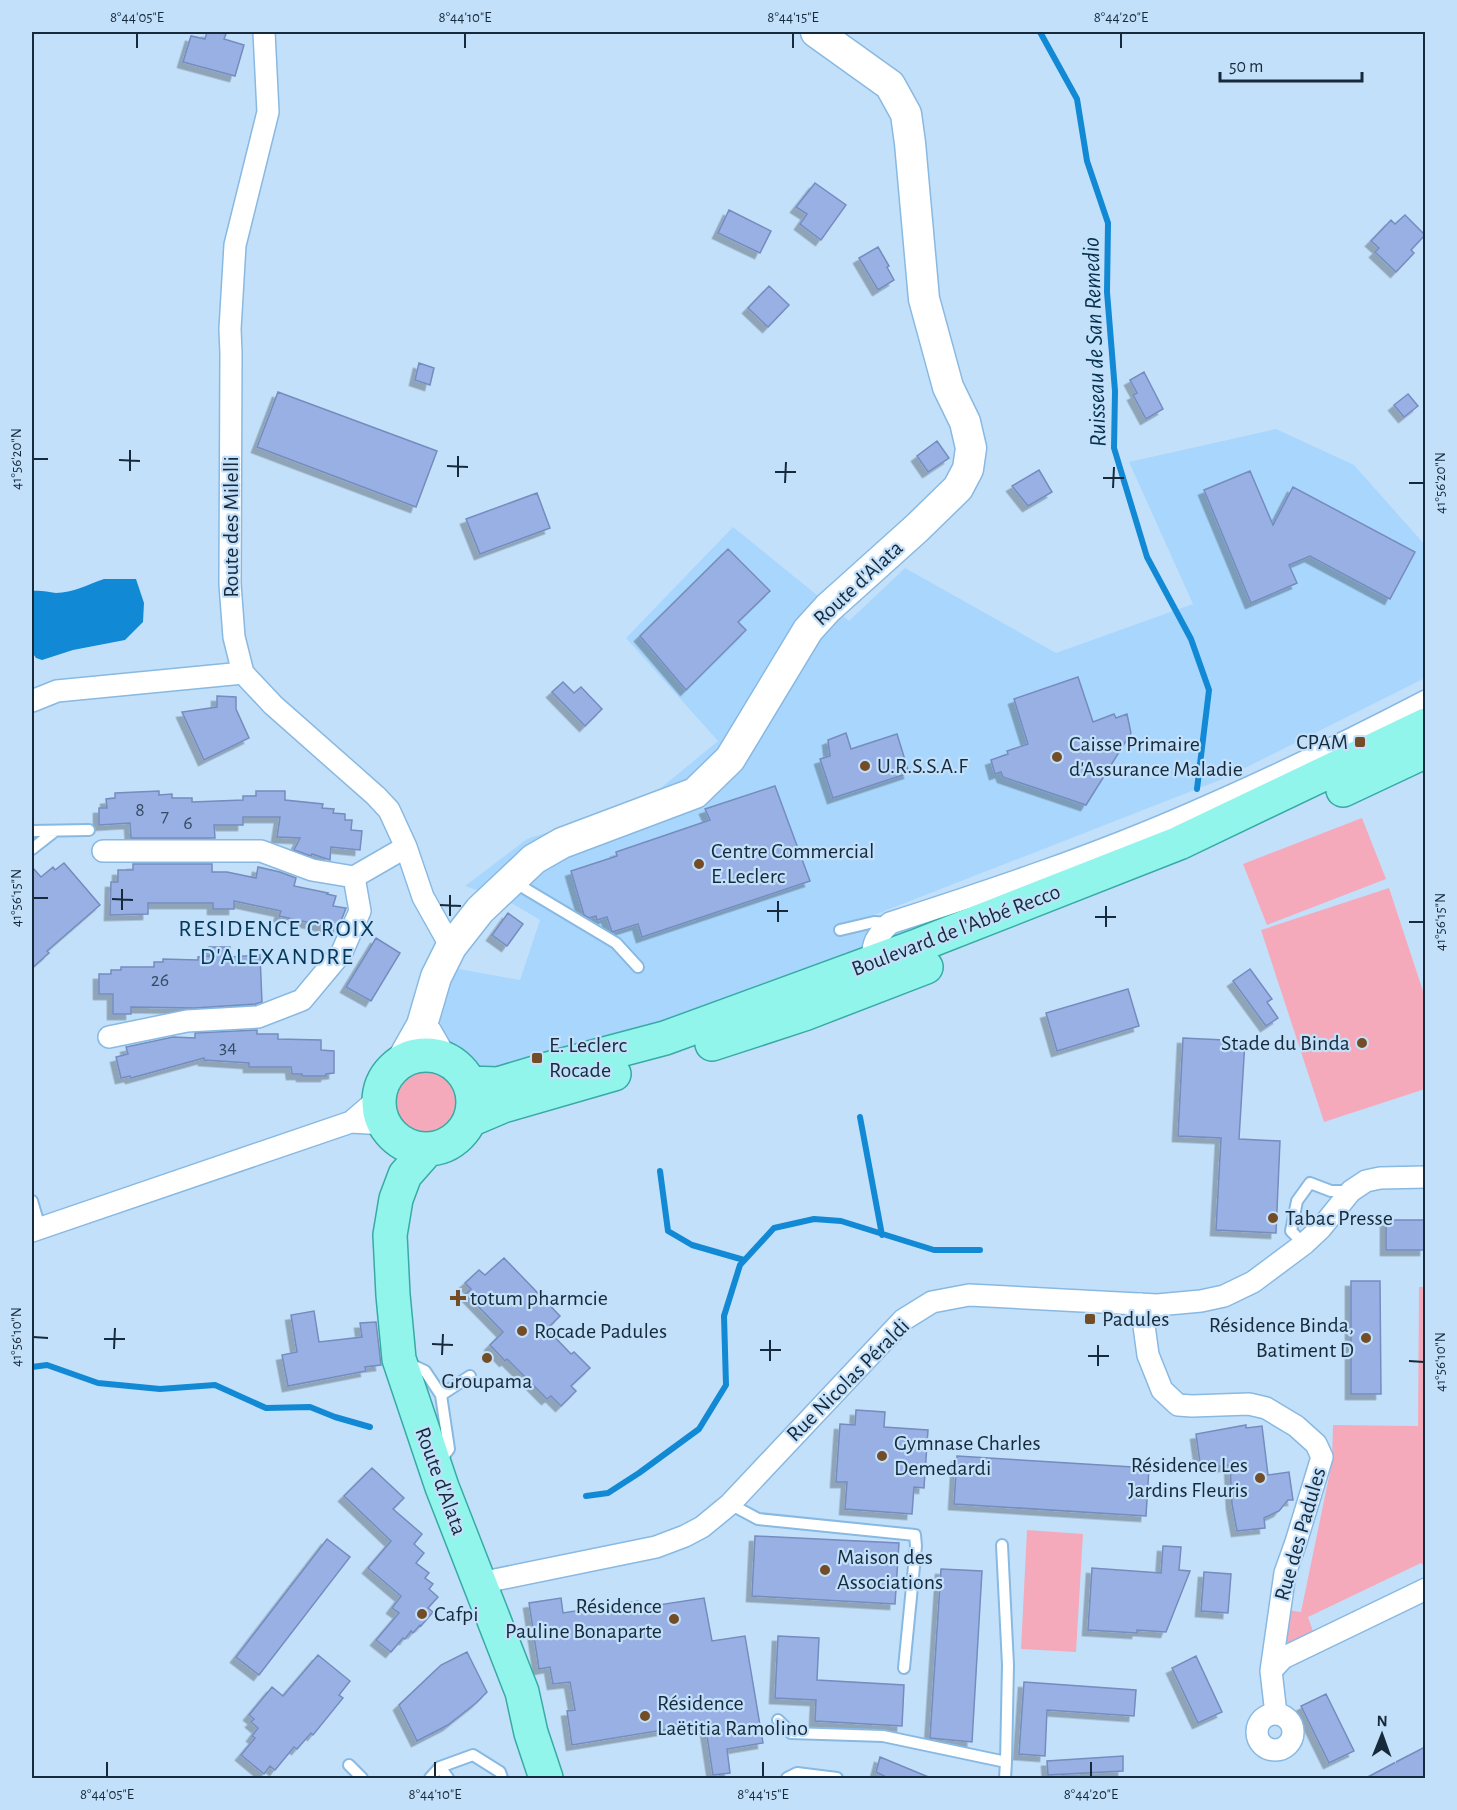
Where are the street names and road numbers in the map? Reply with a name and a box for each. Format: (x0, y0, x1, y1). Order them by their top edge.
street label: Route des Milelli (220, 456, 242, 598)
street label: Route d'Alata (809, 536, 907, 630)
street label: Boulevard de l'Abbé Recco (849, 880, 1063, 980)
street label: Rue Nicolas Péraldi (782, 1314, 914, 1446)
street label: Route d'Alata (411, 1424, 471, 1538)
street label: Rue des Padules (1270, 1465, 1330, 1603)

